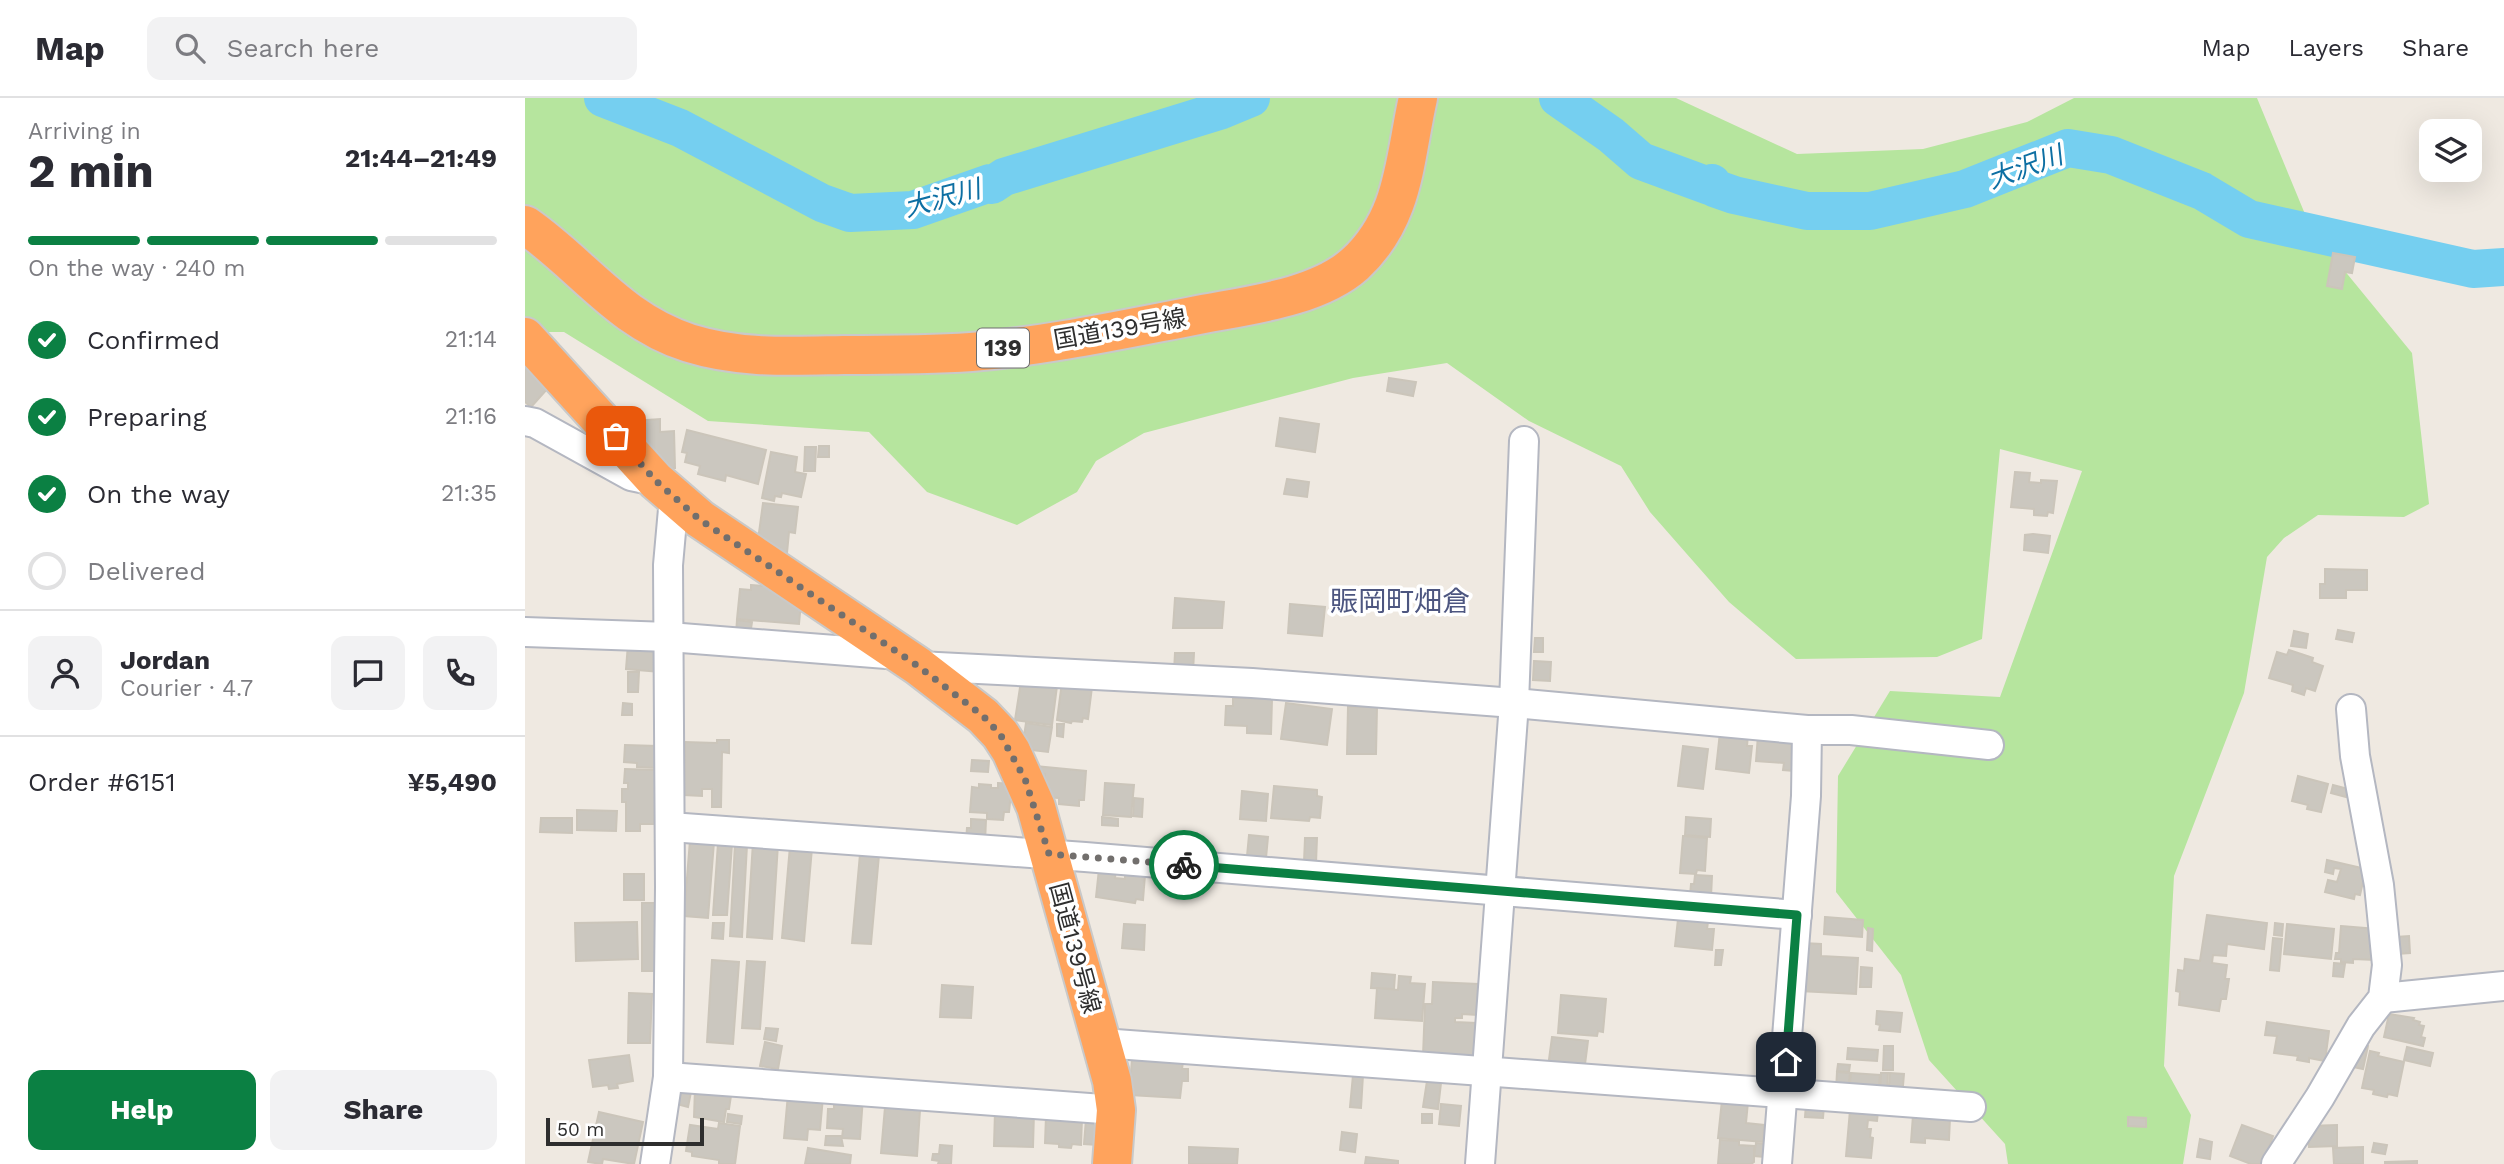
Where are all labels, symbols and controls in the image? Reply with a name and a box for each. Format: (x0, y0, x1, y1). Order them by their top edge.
search box (147, 17, 637, 80)
text: Map (35, 29, 105, 68)
icon: search (171, 29, 209, 67)
text: Search here (227, 33, 379, 63)
text: Map (2202, 34, 2250, 62)
text: Layers (2288, 34, 2364, 62)
text: Share (2402, 34, 2469, 62)
text: Arriving in (28, 118, 141, 145)
map controls (2419, 119, 2482, 182)
button: layers (2419, 119, 2482, 182)
water label: 大沢川 (1983, 139, 2070, 194)
text: 21:44–21:49 (345, 143, 497, 173)
text: 2 min (28, 144, 154, 198)
water label: 大沢川 (900, 173, 986, 223)
text: On the way · 240 m (28, 255, 246, 282)
street label: 国道139号線 (1052, 304, 1188, 354)
icon: check (28, 321, 66, 359)
text: Confirmed (87, 325, 220, 355)
text: 21:14 (445, 326, 497, 353)
road number: 139 (977, 328, 1029, 368)
icon: check (28, 398, 66, 436)
text: Preparing (87, 402, 207, 432)
text: 21:16 (445, 403, 497, 430)
pin (586, 406, 646, 466)
icon: bag (597, 417, 635, 455)
icon: check (28, 475, 66, 513)
text: On the way (87, 479, 230, 509)
text: 21:35 (441, 480, 497, 507)
text: Delivered (87, 556, 206, 586)
district label: 賑岡町畑倉 (1330, 585, 1470, 618)
button: person (28, 636, 102, 710)
button: chat (331, 636, 405, 710)
button: phone (423, 636, 497, 710)
text: Jordan (120, 645, 210, 675)
text: Courier · 4.7 (120, 675, 253, 702)
text: Order #6151 (28, 767, 176, 797)
text: ¥5,490 (408, 767, 497, 797)
courier (1149, 830, 1219, 900)
icon: bike (1165, 846, 1203, 884)
street label: 国道139号線 (1044, 880, 1106, 1016)
pin (1756, 1032, 1816, 1092)
icon: home (1767, 1043, 1805, 1081)
button: Help (28, 1070, 256, 1150)
button: Share (270, 1070, 497, 1150)
scale bar (546, 1115, 703, 1147)
text: 50 m (557, 1118, 604, 1141)

